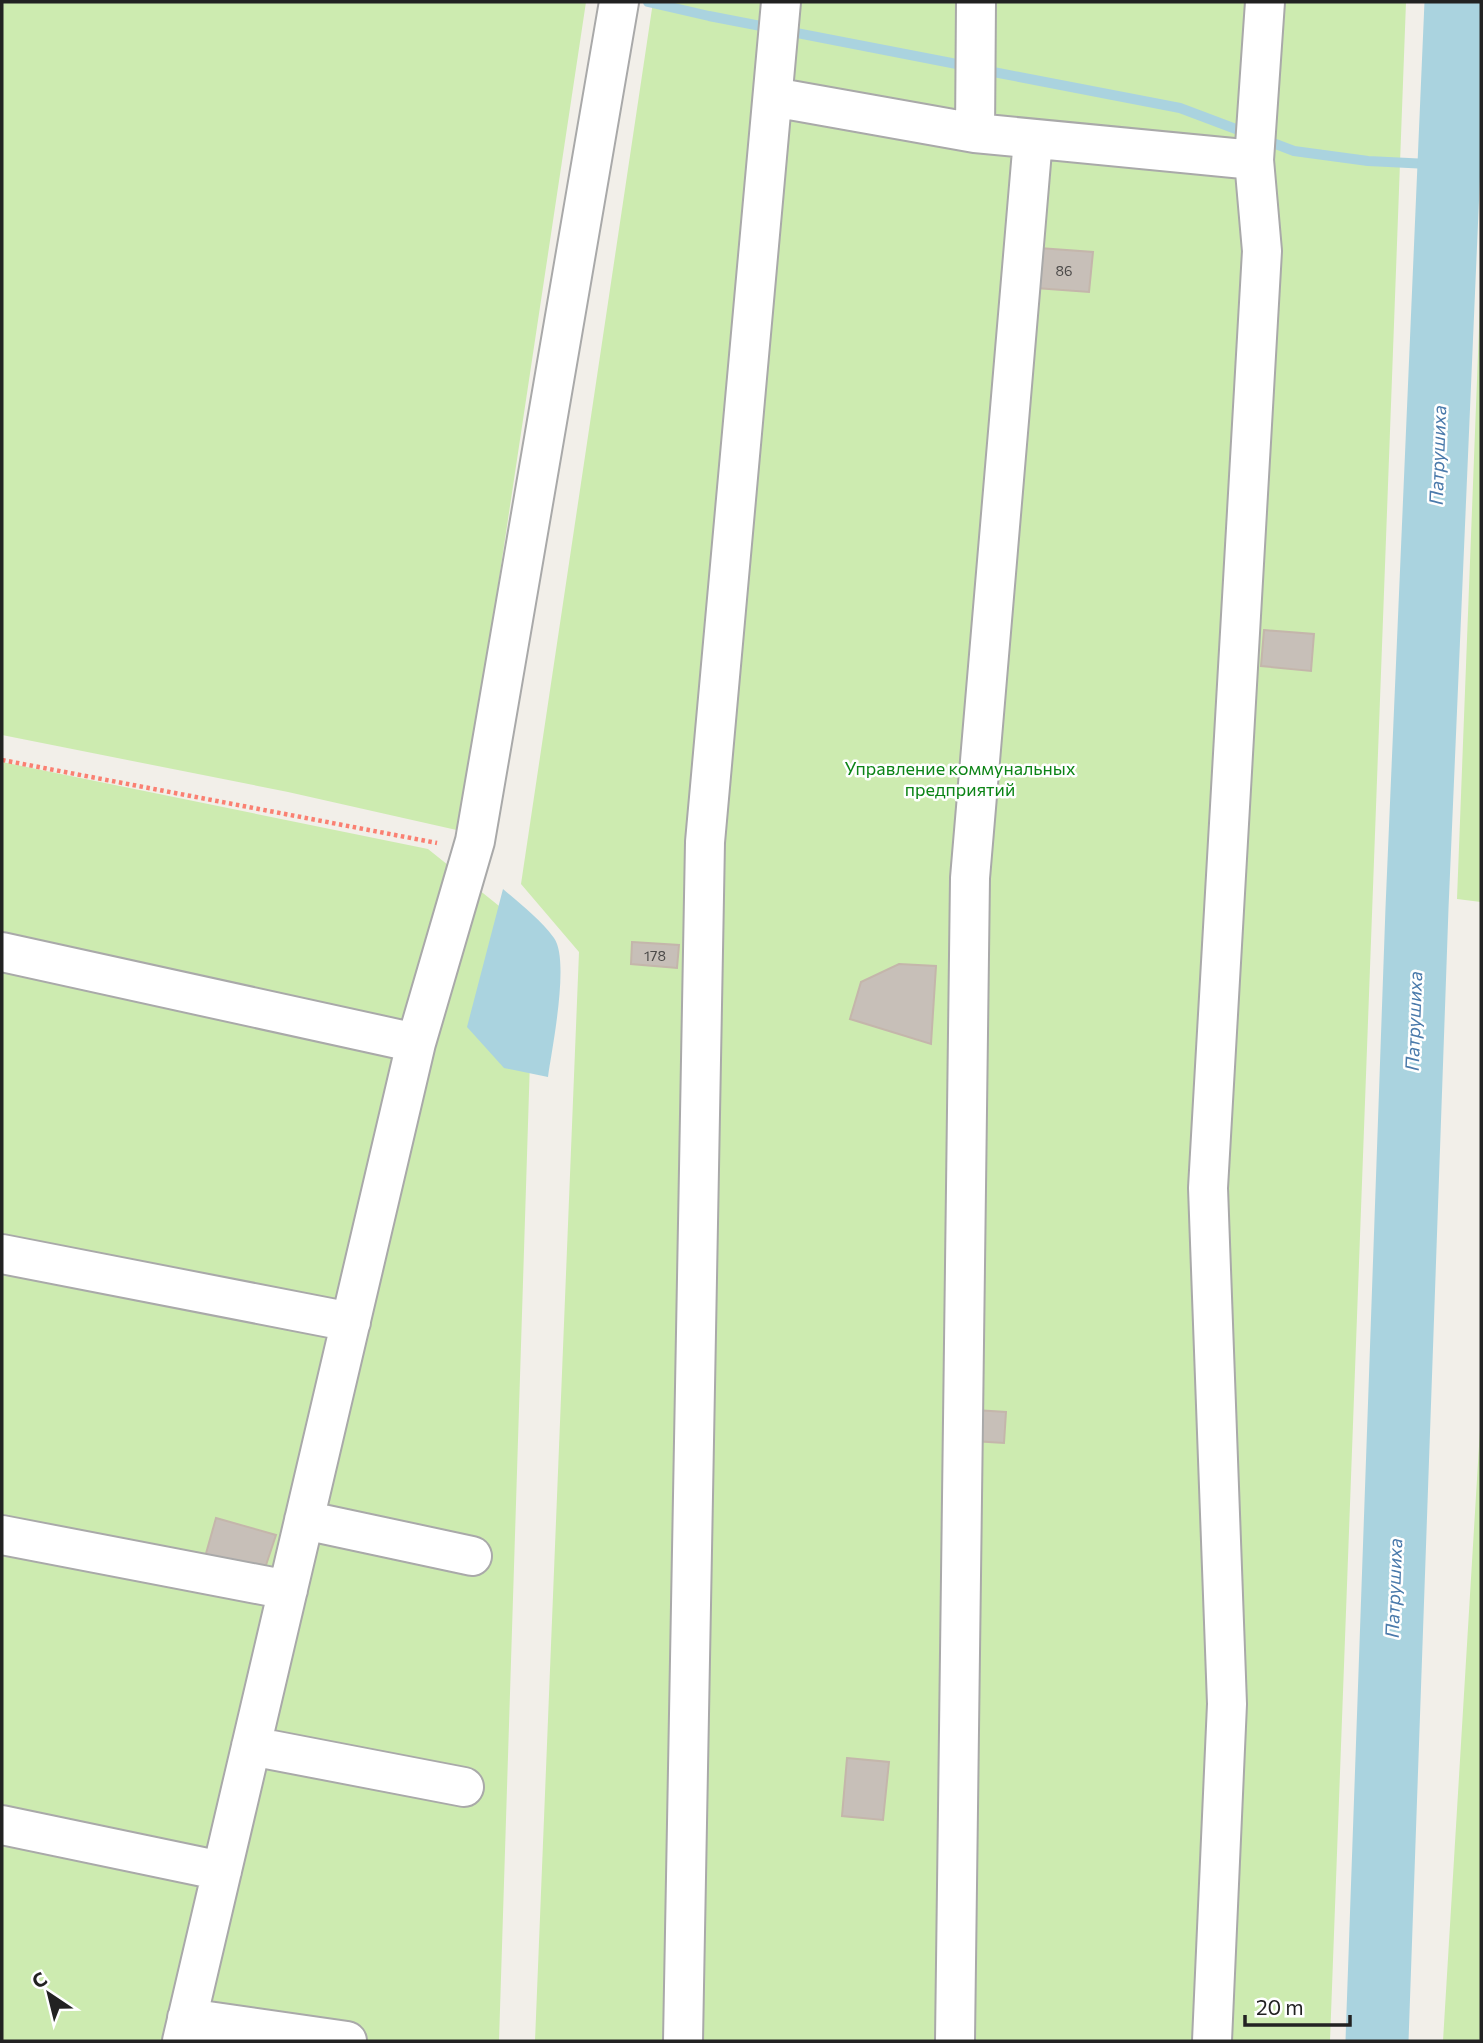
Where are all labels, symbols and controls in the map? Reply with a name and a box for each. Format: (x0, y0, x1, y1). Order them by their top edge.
house number: 86 (1056, 262, 1073, 279)
water label: Патрушиха (1424, 405, 1450, 505)
park label: Управление коммунальных предприятий (845, 757, 1076, 800)
house number: 178 (644, 947, 666, 964)
water label: Патрушиха (1400, 971, 1426, 1071)
water label: Патрушиха (1380, 1538, 1406, 1638)
north arrow (14, 1959, 84, 2029)
text: С (27, 1967, 51, 1993)
scale bar (1245, 1983, 1350, 2027)
text: 20 m (1256, 1994, 1304, 2019)

